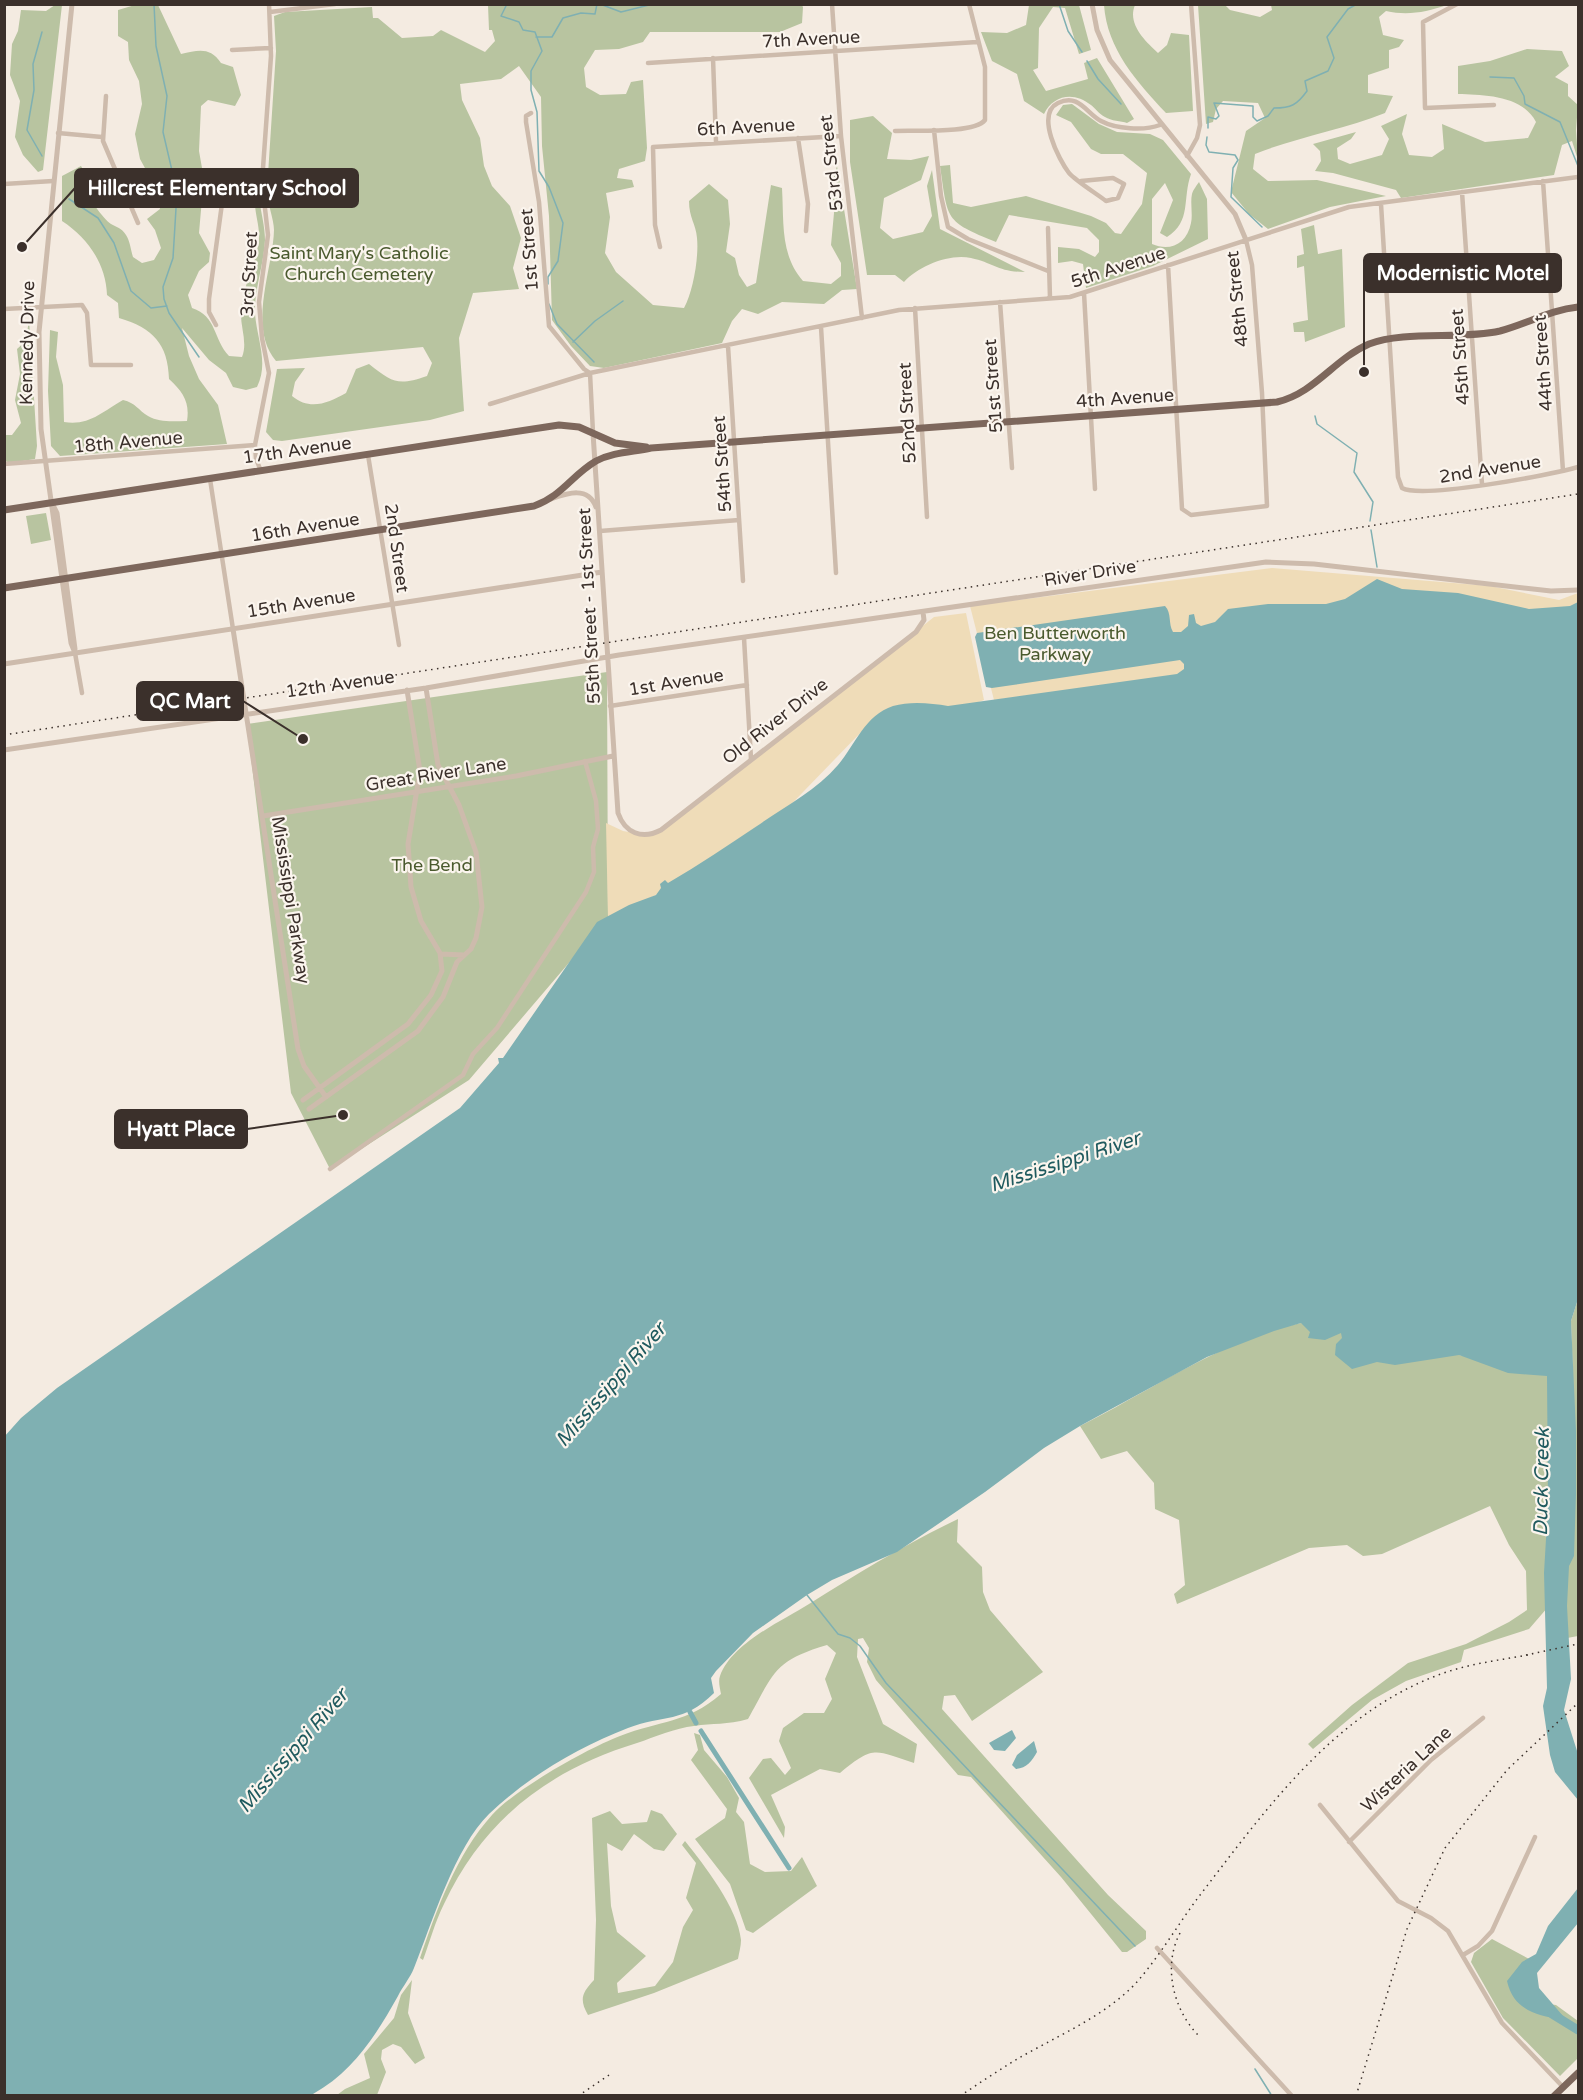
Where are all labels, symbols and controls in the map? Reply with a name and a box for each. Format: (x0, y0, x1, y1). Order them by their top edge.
street label: 7th Avenue (761, 25, 861, 53)
street label: 6th Avenue (696, 113, 796, 141)
street label: 53rd Street (814, 114, 848, 212)
callout: Hillcrest Elementary School (75, 169, 358, 207)
text: Hillcrest Elementary School (87, 177, 347, 201)
street label: 1st Street (515, 208, 543, 292)
street label: 3rd Street (236, 231, 262, 317)
street label: 5th Avenue (1068, 241, 1168, 293)
park label: Saint Mary's Catholic Church Cemetery (269, 242, 449, 285)
street label: 48th Street (1221, 250, 1253, 348)
callout: Modernistic Motel (1364, 254, 1561, 292)
text: Modernistic Motel (1377, 262, 1549, 286)
street label: Kennedy Drive (15, 281, 39, 405)
street label: 45th Street (1446, 308, 1474, 406)
street label: 44th Street (1529, 314, 1557, 412)
street label: 51st Street (979, 338, 1007, 434)
street label: 52nd Street (893, 362, 921, 464)
street label: 4th Avenue (1075, 384, 1175, 412)
street label: 54th Street (708, 415, 736, 513)
street label: 18th Avenue (72, 426, 184, 458)
street label: 17th Avenue (241, 431, 353, 469)
street label: 2nd Avenue (1438, 450, 1542, 488)
street label: 2nd Street (380, 502, 414, 594)
street label: 55th Street - 1st Street (573, 507, 605, 705)
street label: 16th Avenue (249, 508, 361, 546)
street label: River Drive (1042, 555, 1138, 591)
street label: 15th Avenue (245, 584, 357, 622)
park label: Ben Butterworth Parkway (984, 622, 1126, 665)
street label: 1st Avenue (627, 664, 725, 700)
street label: 12th Avenue (284, 665, 396, 703)
street label: Old River Drive (718, 673, 832, 769)
callout: QC Mart (137, 682, 243, 720)
text: QC Mart (149, 690, 231, 714)
street label: Great River Lane (364, 752, 508, 796)
street label: Mississippi Parkway (267, 815, 315, 986)
park label: The Bend (391, 854, 473, 876)
callout: Hyatt Place (115, 1110, 247, 1148)
text: Hyatt Place (127, 1118, 235, 1142)
water label: Mississippi River (987, 1126, 1145, 1198)
water label: Mississippi River (551, 1316, 673, 1452)
water label: Duck Creek (1529, 1425, 1555, 1536)
water label: Mississippi River (233, 1682, 355, 1818)
street label: Wisteria Lane (1356, 1721, 1456, 1817)

